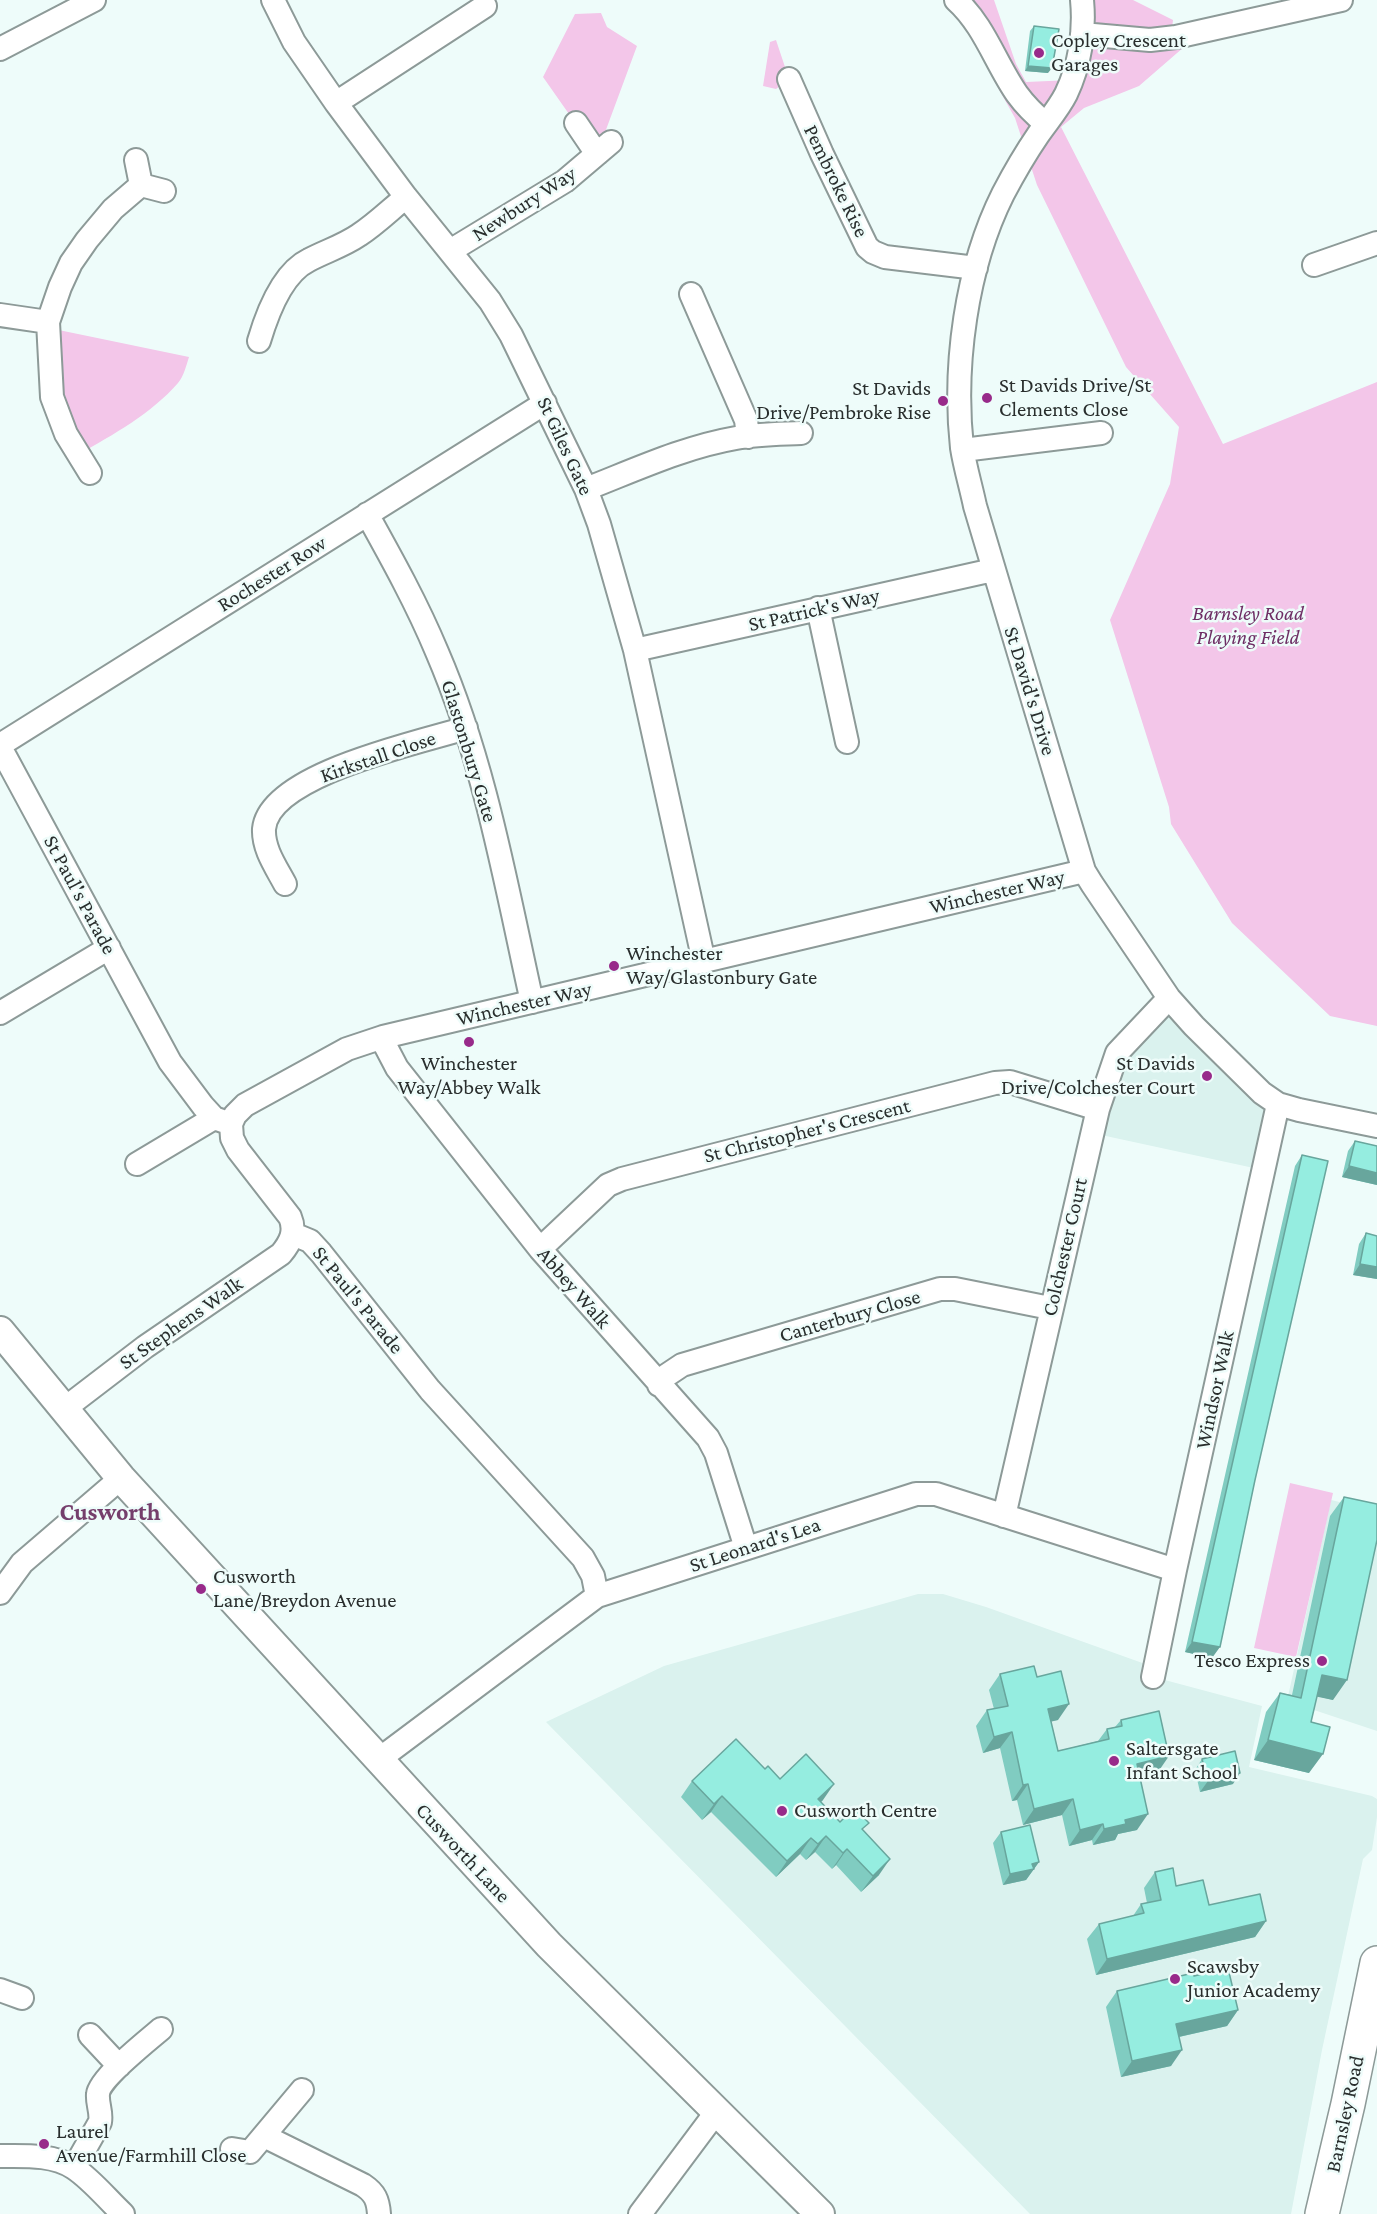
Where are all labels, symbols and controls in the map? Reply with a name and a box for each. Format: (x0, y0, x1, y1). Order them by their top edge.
place label: Copley Crescent Garages (1051, 28, 1186, 78)
marker: Copley Crescent Garages (1032, 46, 1046, 60)
street label: Pembroke Rise (798, 121, 874, 241)
street label: Newbury Way (467, 161, 581, 247)
place label: St Davids Drive/St Clements Close (999, 373, 1151, 423)
place label: St Davids Drive/Pembroke Rise (756, 376, 931, 426)
marker: St Davids Drive/St Clements Close (980, 391, 994, 405)
street label: St Giles Gate (531, 393, 599, 499)
marker: St Davids Drive/Pembroke Rise (936, 394, 950, 408)
street label: Rochester Row (213, 531, 331, 617)
street label: St Patrick's Way (746, 583, 882, 637)
park label: Barnsley Road Playing Field (1192, 601, 1304, 651)
street label: St David's Drive (998, 624, 1062, 758)
street label: Glastonbury Gate (435, 677, 503, 825)
street label: Kirkstall Close (317, 725, 439, 789)
street label: St Paul's Parade (38, 831, 122, 959)
street label: Winchester Way (927, 864, 1067, 920)
place label: Winchester Way/Glastonbury Gate (626, 941, 817, 991)
marker: Winchester Way/Glastonbury Gate (607, 959, 621, 973)
street label: Winchester Way (454, 976, 594, 1032)
marker: Winchester Way/Abbey Walk (462, 1035, 476, 1049)
place label: Winchester Way/Abbey Walk (397, 1051, 541, 1101)
place label: St Davids Drive/Colchester Court (1001, 1051, 1195, 1101)
marker: St Davids Drive/Colchester Court (1200, 1069, 1214, 1083)
street label: St Christopher's Crescent (701, 1093, 913, 1169)
street label: Colchester Court (1037, 1175, 1093, 1319)
street label: St Paul's Parade (307, 1241, 409, 1359)
street label: Abbey Walk (532, 1242, 616, 1334)
street label: St Stephens Walk (114, 1271, 248, 1375)
street label: Canterbury Close (777, 1284, 923, 1348)
street label: Windsor Walk (1190, 1328, 1240, 1452)
district label: Cusworth (60, 1499, 160, 1527)
street label: St Leonard's Lea (686, 1512, 824, 1578)
place label: Cusworth Lane/Breydon Avenue (213, 1564, 397, 1614)
marker: Cusworth Lane/Breydon Avenue (194, 1582, 208, 1596)
place label: Tesco Express (1194, 1648, 1310, 1674)
marker: Tesco Express (1315, 1654, 1329, 1668)
place label: Saltersgate Infant School (1126, 1736, 1238, 1786)
marker: Saltersgate Infant School (1107, 1754, 1121, 1768)
street label: Cusworth Lane (410, 1798, 516, 1908)
place label: Cusworth Centre (794, 1798, 937, 1824)
marker: Cusworth Centre (775, 1804, 789, 1818)
place label: Scawsby Junior Academy (1187, 1954, 1320, 2004)
marker: Scawsby Junior Academy (1168, 1972, 1182, 1986)
street label: Barnsley Road (1320, 2053, 1370, 2175)
place label: Laurel Avenue/Farmhill Close (56, 2119, 246, 2169)
marker: Laurel Avenue/Farmhill Close (37, 2137, 51, 2151)

